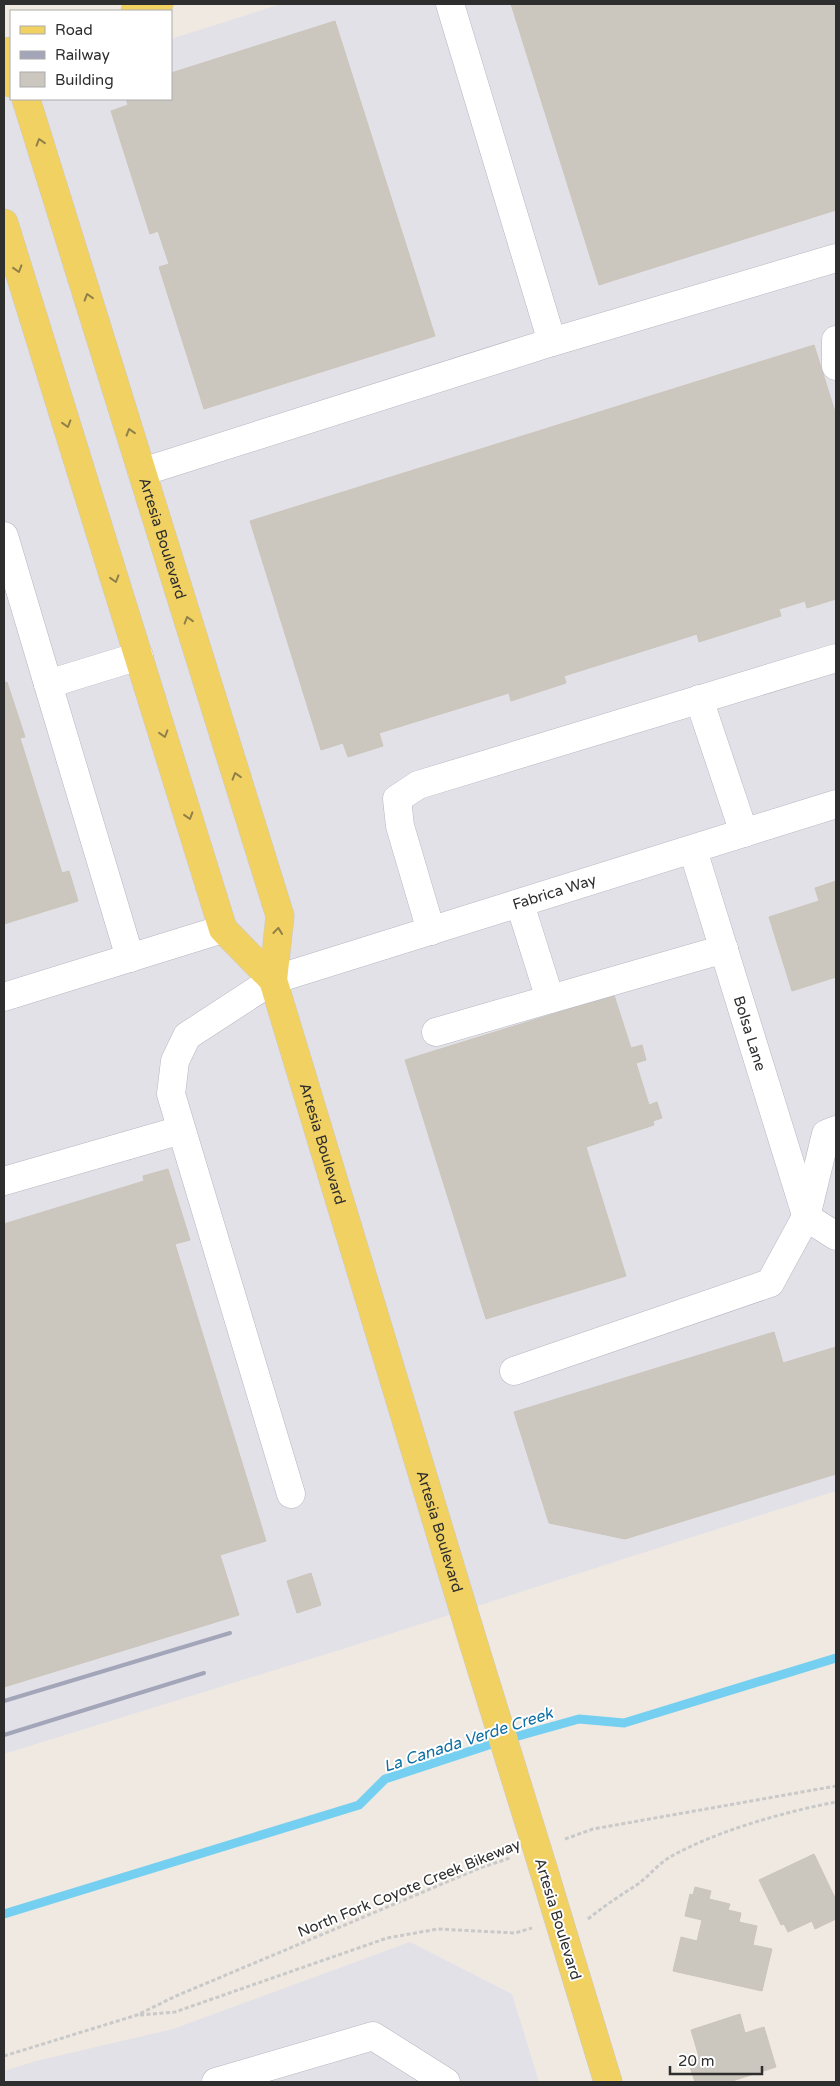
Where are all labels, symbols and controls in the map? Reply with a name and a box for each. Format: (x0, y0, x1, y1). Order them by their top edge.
legend (10, 10, 172, 100)
text: Road (55, 21, 93, 39)
text: Railway (55, 46, 110, 64)
text: Building (55, 71, 114, 89)
one-way arrow (35, 138, 45, 147)
one-way arrow (13, 264, 23, 273)
one-way arrow (84, 293, 94, 302)
one-way arrow (61, 420, 71, 428)
one-way arrow (126, 428, 136, 436)
street label: Artesia Boulevard (135, 475, 190, 601)
one-way arrow (110, 575, 120, 583)
one-way arrow (184, 617, 194, 625)
one-way arrow (158, 730, 168, 738)
one-way arrow (232, 772, 242, 780)
one-way arrow (183, 811, 193, 819)
street label: Fabrica Way (510, 871, 598, 914)
one-way arrow (272, 927, 283, 935)
street label: Bolsa Lane (730, 994, 770, 1073)
street label: Artesia Boulevard (296, 1081, 349, 1207)
street label: Artesia Boulevard (413, 1468, 467, 1594)
water label: La Canada Verde Creek (381, 1703, 557, 1777)
street label: North Fork Coyote Creek Bikeway (295, 1835, 523, 1941)
street label: Artesia Boulevard (531, 1856, 585, 1982)
scale bar (670, 2044, 762, 2076)
text: 20 m (678, 2052, 715, 2070)

